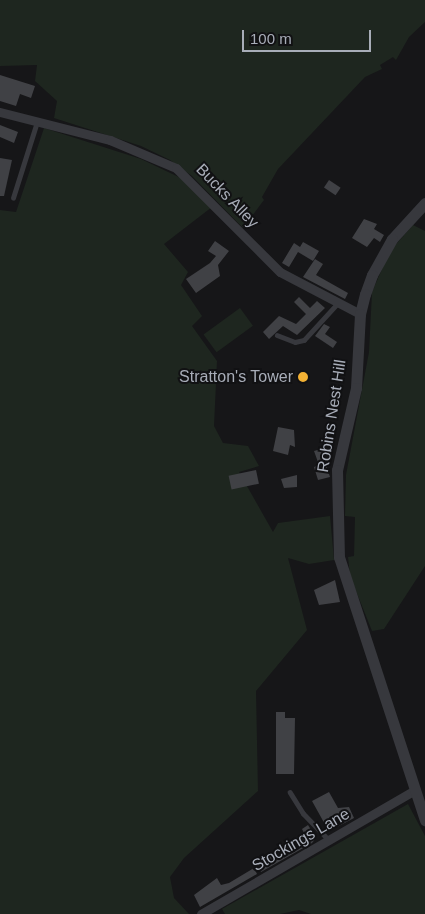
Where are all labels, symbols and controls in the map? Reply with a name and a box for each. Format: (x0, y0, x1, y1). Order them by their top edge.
scale bar (245, 20, 374, 52)
text: 100 m (250, 30, 292, 47)
street label: Bucks Alley (191, 160, 263, 232)
street label: Robins Nest Hill (314, 358, 350, 474)
place label: Stratton's Tower (179, 367, 293, 387)
marker: Stratton's Tower (297, 371, 309, 383)
street label: Stockings Lane (249, 804, 353, 876)

